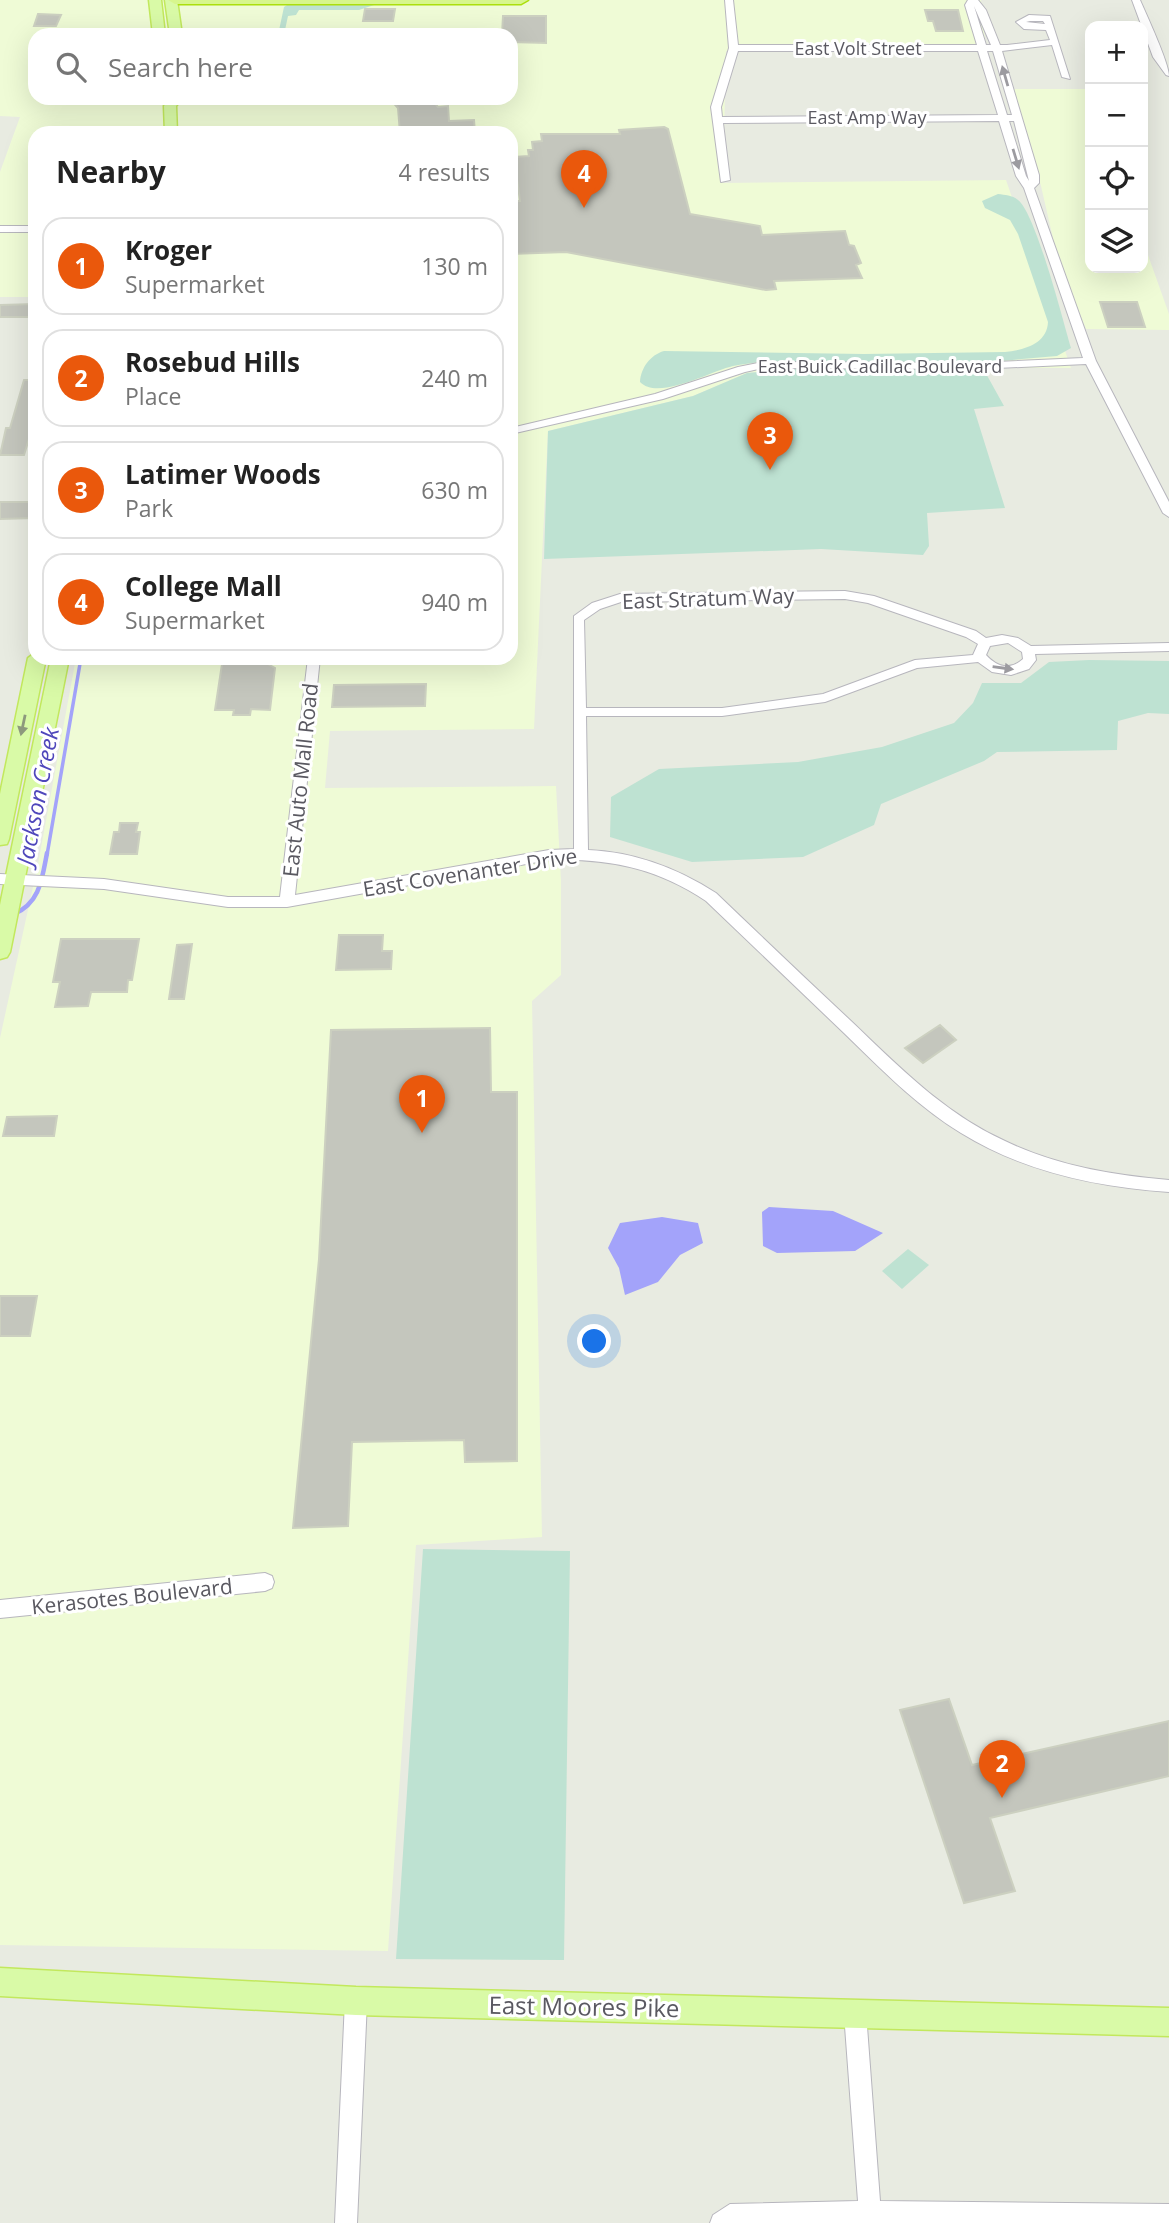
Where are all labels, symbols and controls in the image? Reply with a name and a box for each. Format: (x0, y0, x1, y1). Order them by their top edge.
map controls (1085, 21, 1148, 273)
button: + (1085, 21, 1148, 84)
search box (28, 28, 518, 105)
street label: East Volt Street (794, 36, 922, 60)
icon: search (52, 48, 90, 86)
text: Search here (108, 49, 253, 85)
one-way arrow (999, 65, 1009, 86)
button: − (1085, 84, 1148, 147)
street label: East Amp Way (807, 105, 927, 129)
button: locate (1085, 147, 1148, 210)
one-way arrow (1011, 148, 1022, 169)
pin: 4 (561, 150, 607, 208)
text: Nearby (56, 151, 166, 192)
text: 4 results (399, 156, 490, 188)
button: layers (1085, 210, 1148, 273)
text: Kroger (125, 232, 212, 268)
text: 1 (74, 250, 88, 282)
text: 130 m (421, 250, 488, 282)
text: Supermarket (125, 268, 265, 300)
text: Rosebud Hills (125, 344, 300, 380)
street label: East Buick Cadillac Boulevard (758, 354, 1002, 378)
text: 2 (74, 362, 88, 394)
text: 240 m (421, 362, 488, 394)
text: Place (125, 380, 181, 412)
pin: 3 (747, 412, 793, 470)
text: Latimer Woods (125, 456, 321, 492)
text: 3 (74, 474, 88, 506)
text: 630 m (421, 474, 488, 506)
text: Park (125, 492, 173, 524)
text: College Mall (125, 568, 282, 604)
street label: East Stratum Way (621, 581, 795, 615)
text: 4 (74, 586, 88, 618)
text: 940 m (421, 586, 488, 618)
text: Supermarket (125, 604, 265, 636)
one-way arrow (992, 663, 1014, 674)
street label: East Auto Mall Road (276, 682, 324, 878)
one-way arrow (18, 714, 29, 736)
water label: Jackson Creek (7, 724, 66, 872)
street label: East Covenanter Drive (361, 841, 579, 903)
pin: 1 (399, 1075, 445, 1133)
your location (577, 1324, 611, 1358)
street label: Kerasotes Boulevard (30, 1572, 234, 1620)
pin: 2 (979, 1740, 1025, 1798)
street label: East Moores Pike (488, 1988, 680, 2024)

